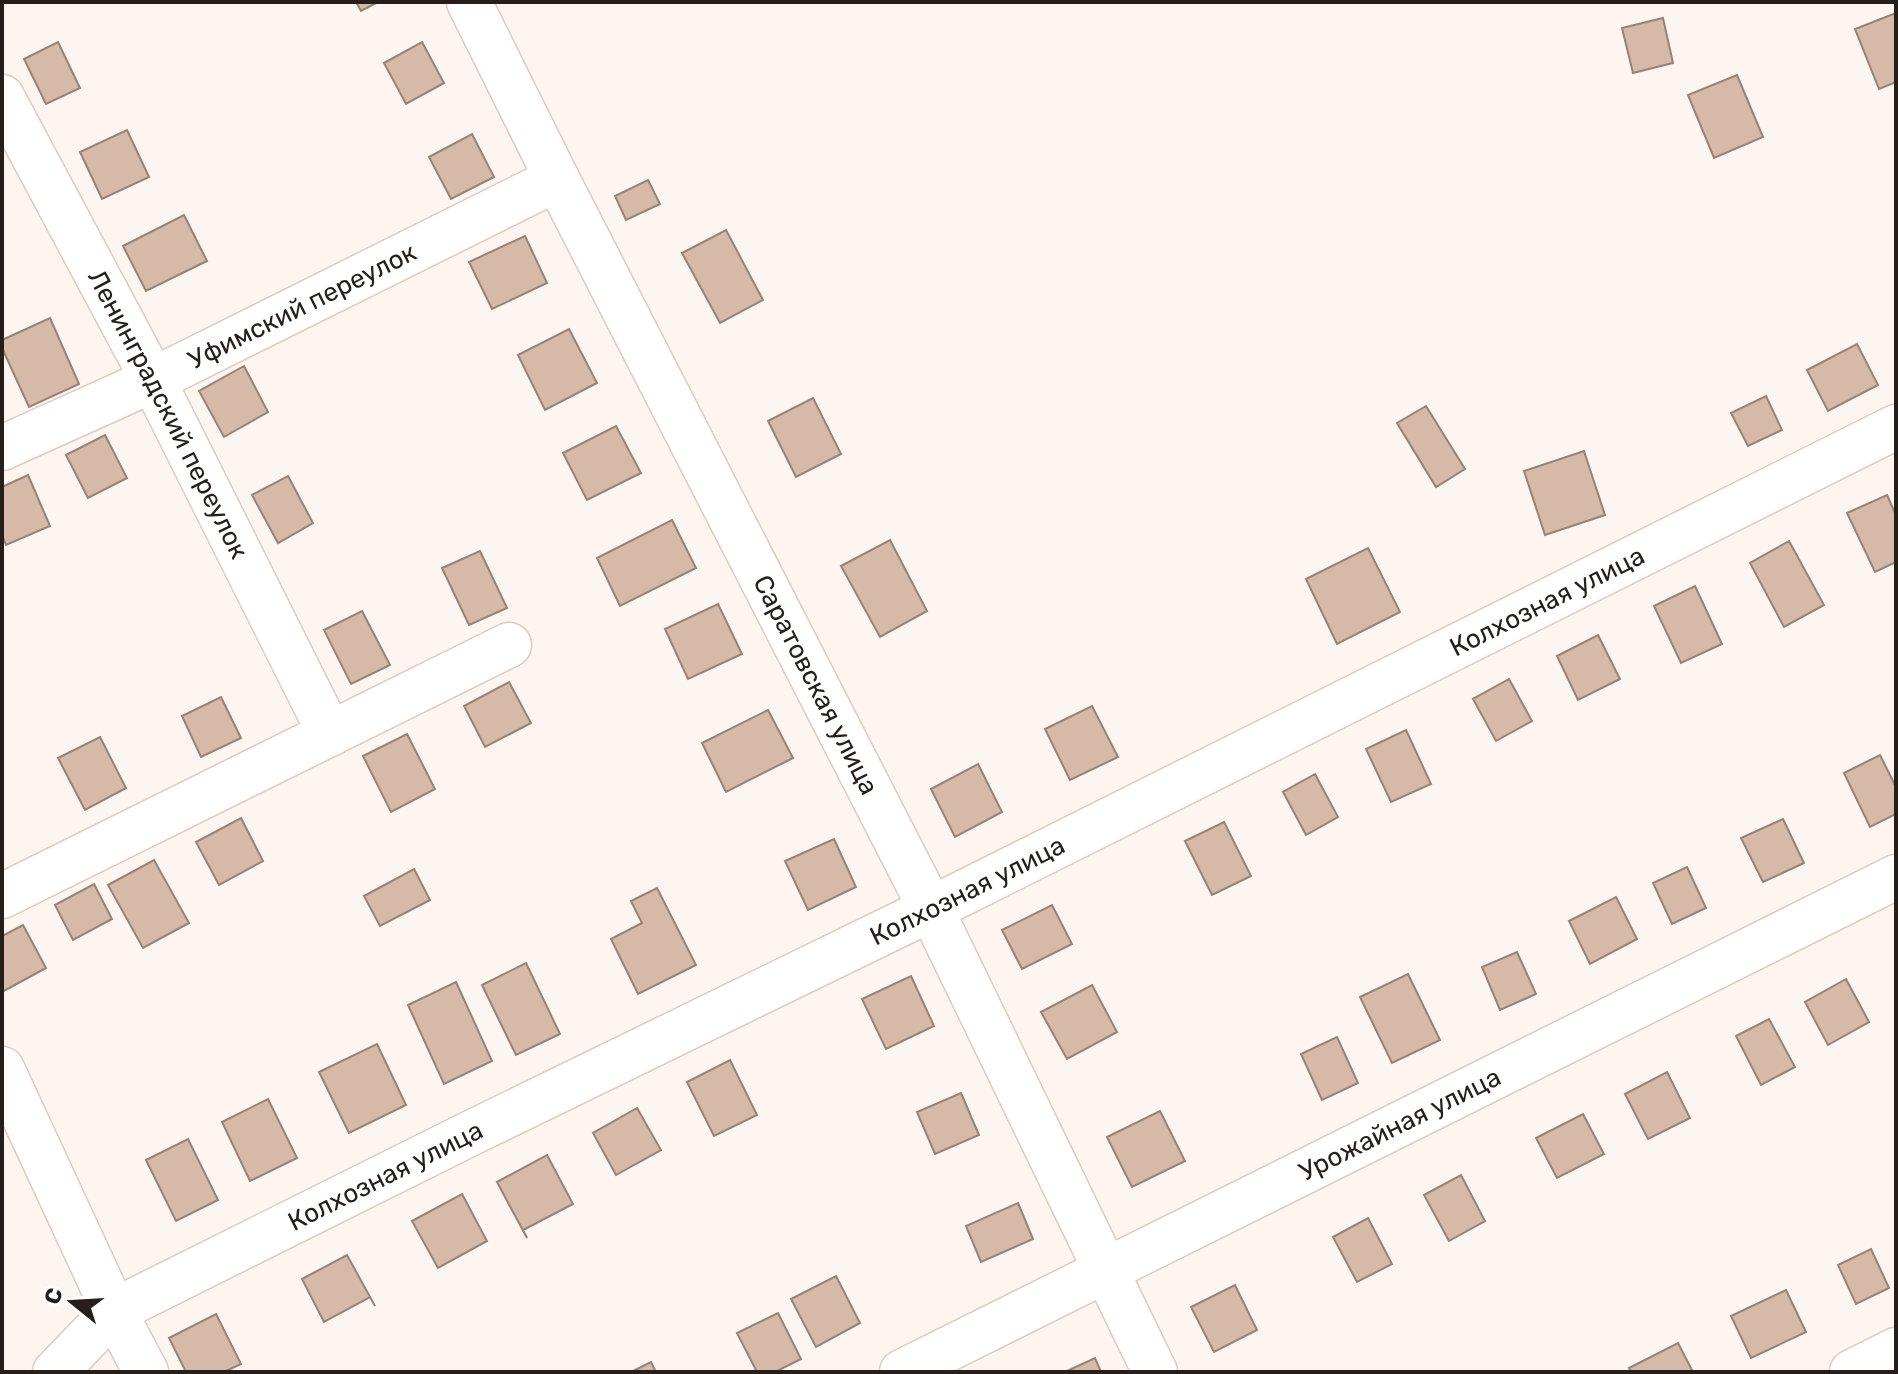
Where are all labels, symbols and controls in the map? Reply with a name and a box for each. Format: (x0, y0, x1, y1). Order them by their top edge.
street label: Уфимский переулок (183, 236, 421, 376)
street label: Ленинградский переулок (81, 264, 255, 564)
street label: Колхозная улица (1445, 540, 1649, 663)
street label: Саратовская улица (747, 570, 885, 800)
street label: Колхозная улица (865, 829, 1070, 952)
street label: Урожайная улица (1294, 1061, 1506, 1187)
street label: Колхозная улица (283, 1114, 488, 1237)
north arrow (32, 1262, 112, 1342)
text: С (38, 1284, 69, 1307)

